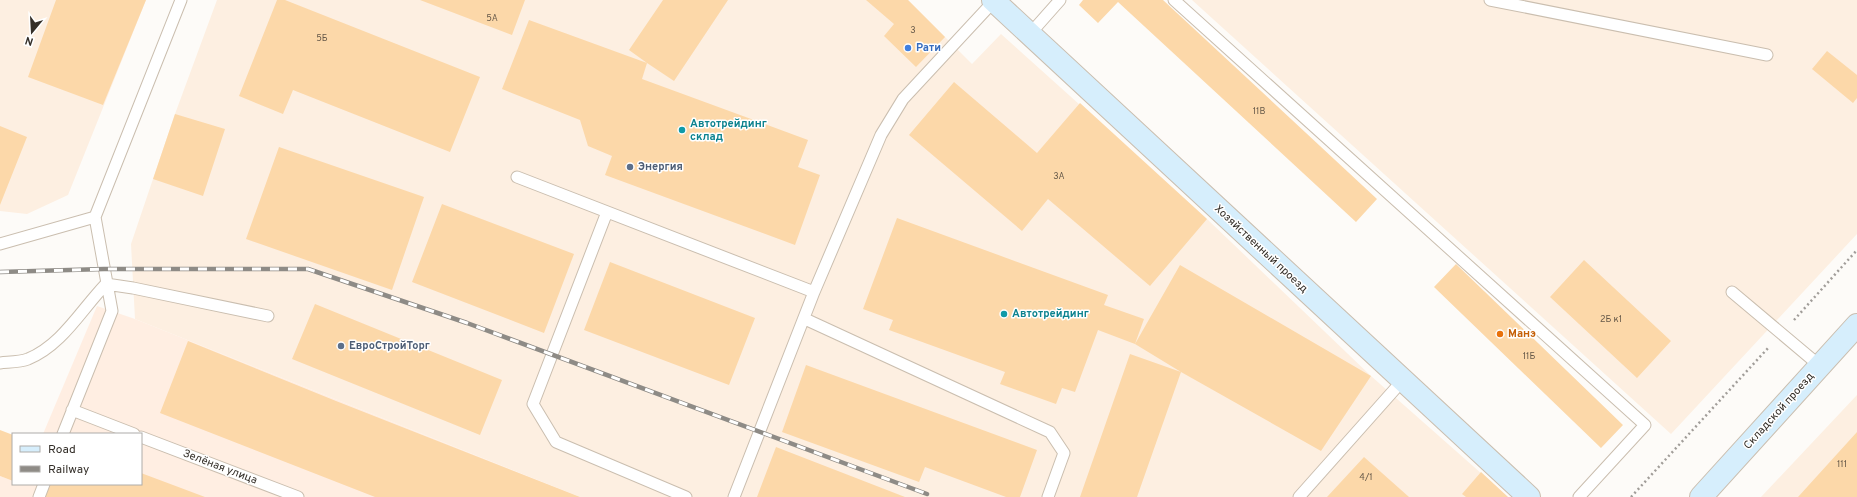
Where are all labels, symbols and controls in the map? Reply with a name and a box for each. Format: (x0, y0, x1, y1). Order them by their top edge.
north arrow (12, 12, 52, 52)
house number: 5А (486, 13, 498, 24)
house number: 3 (910, 25, 916, 36)
text: N (23, 33, 35, 48)
house number: 5Б (316, 33, 328, 44)
place label: Рати (916, 41, 941, 55)
marker: Рати (903, 43, 913, 53)
house number: 11В (1253, 106, 1265, 117)
place label: Автотрейдинг склад (690, 117, 767, 144)
marker: Автотрейдинг склад (677, 125, 687, 135)
place label: Энергия (638, 160, 683, 174)
marker: Энергия (625, 162, 635, 172)
house number: 3А (1053, 171, 1065, 182)
street label: Хозяйственный проезд (1211, 202, 1311, 296)
place label: Автотрейдинг (1012, 307, 1089, 321)
marker: Автотрейдинг (999, 309, 1009, 319)
house number: 2Б к1 (1600, 314, 1622, 325)
place label: Манэ (1508, 327, 1536, 341)
marker: Манэ (1495, 329, 1505, 339)
place label: ЕвроСтройТорг (349, 339, 430, 353)
marker: ЕвроСтройТорг (336, 341, 346, 351)
house number: 11Б (1523, 351, 1535, 362)
street label: Складской проезд (1741, 370, 1817, 452)
legend (12, 433, 142, 485)
text: Road (48, 442, 76, 458)
street label: Зелёная улица (181, 446, 259, 488)
house number: 111 (1837, 459, 1847, 470)
text: Railway (48, 462, 89, 478)
house number: 4/1 (1359, 472, 1373, 483)

